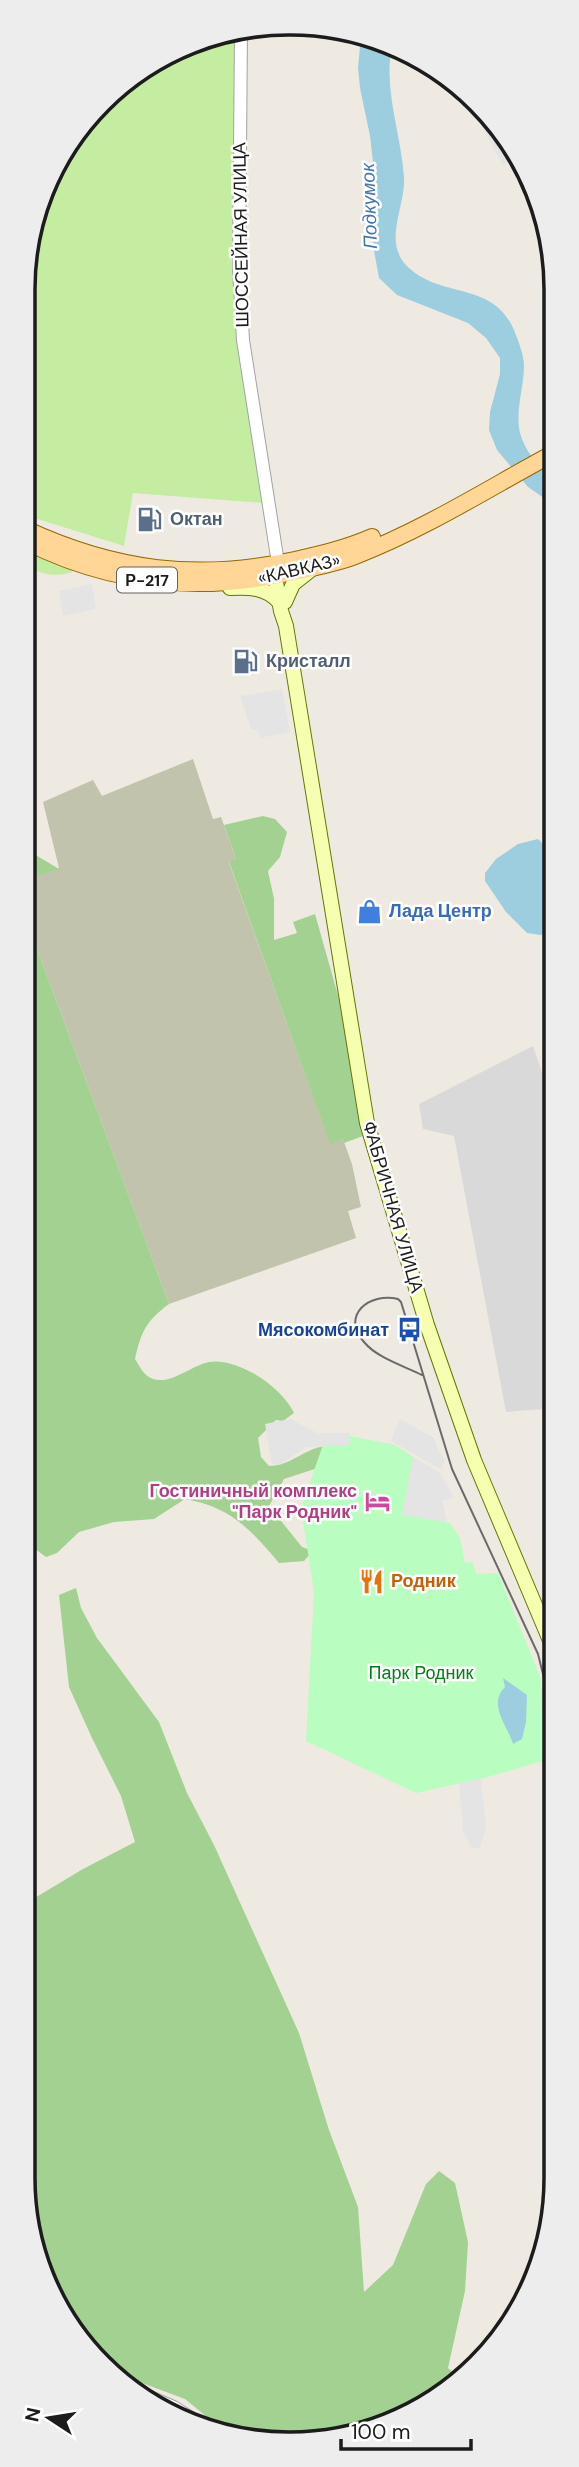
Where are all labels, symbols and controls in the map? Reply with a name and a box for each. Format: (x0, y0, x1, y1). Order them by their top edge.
street label: ШОССЕЙНАЯ УЛИЦА (227, 142, 255, 328)
water label: Подкумок (355, 162, 383, 249)
fuel station icon: Октан (136, 505, 164, 533)
place label: Октан (170, 507, 223, 531)
street label: «КАВКАЗ» (255, 548, 343, 590)
road number: Р-217 (117, 568, 177, 593)
fuel station icon: Кристалл (232, 647, 260, 675)
place label: Кристалл (266, 649, 351, 673)
shop icon: Лада Центр (355, 897, 383, 925)
place label: Лада Центр (389, 899, 492, 923)
street label: ФАБРИЧНАЯ УЛИЦА (357, 1118, 429, 1296)
bus stop icon: Мясокомбинат (395, 1316, 423, 1344)
place label: Мясокомбинат (258, 1318, 389, 1342)
place label: Гостиничный комплекс "Парк Родник" (149, 1479, 357, 1524)
hotel icon: Гостиничный комплекс "Парк Родник" (363, 1487, 391, 1515)
restaurant icon: Родник (357, 1567, 385, 1595)
place label: Родник (391, 1569, 457, 1593)
park label: Парк Родник (369, 1661, 474, 1685)
north arrow (14, 2383, 84, 2453)
text: N (19, 2405, 47, 2424)
scale bar (341, 2408, 470, 2452)
text: 100 m (351, 2418, 411, 2446)

